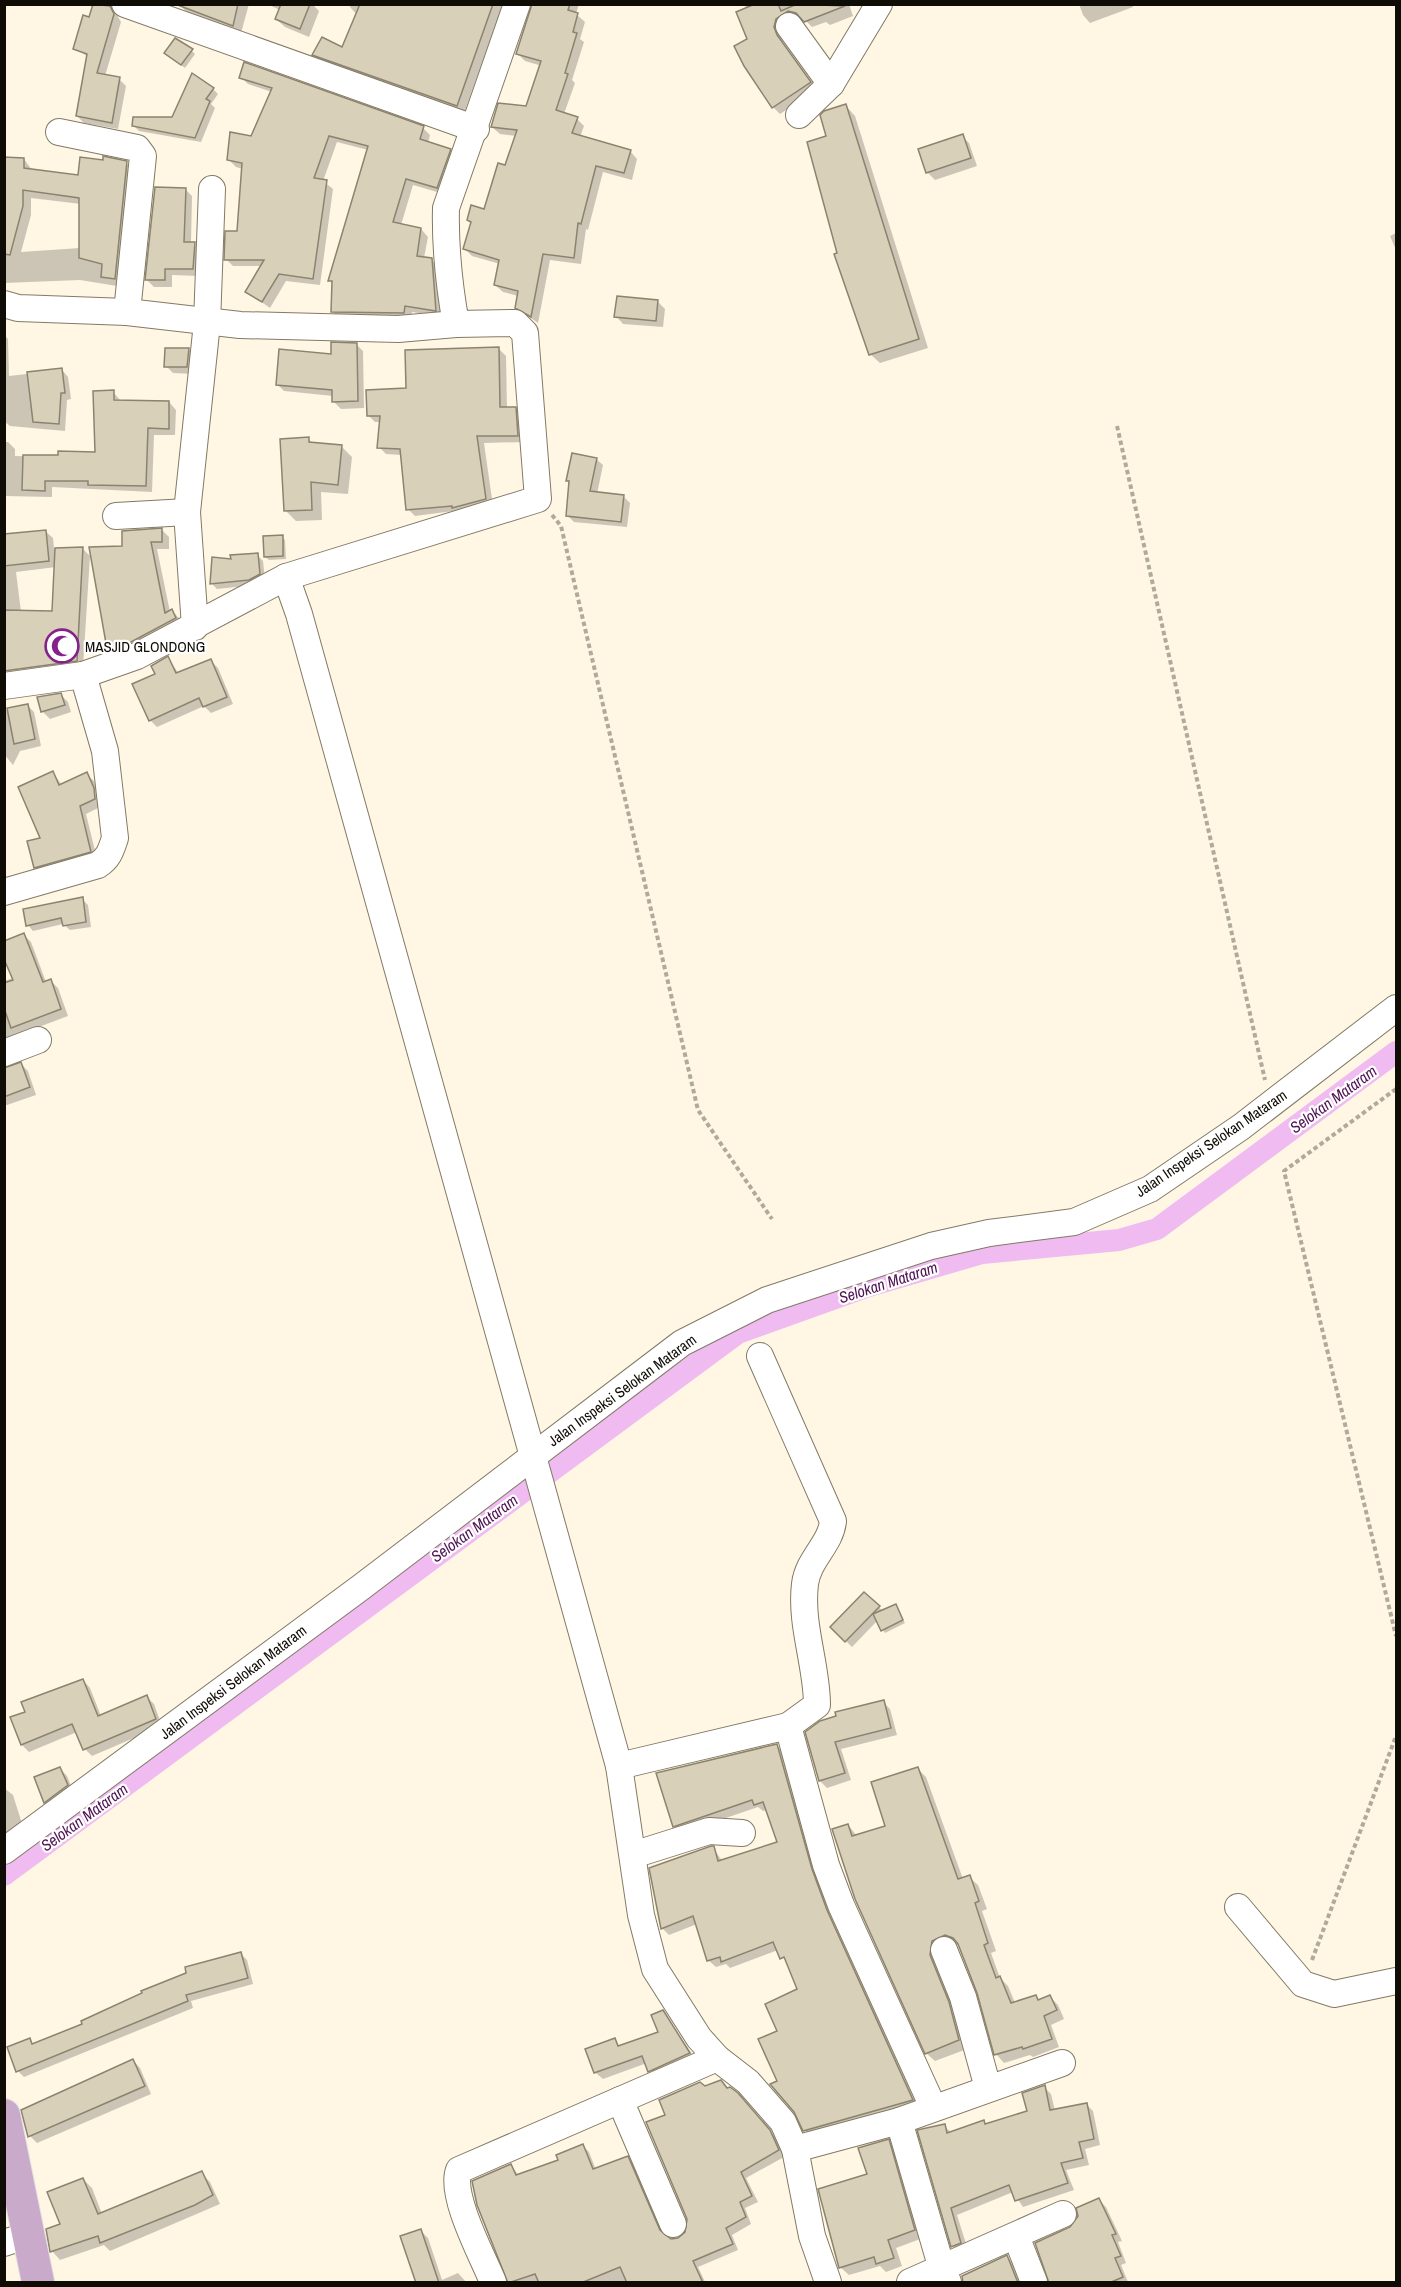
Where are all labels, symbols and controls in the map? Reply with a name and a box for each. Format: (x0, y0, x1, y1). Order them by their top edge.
mosque icon: MASJID GLONDONG (44, 628, 80, 664)
place label: MASJID GLONDONG (85, 636, 205, 657)
water label: Selokan Mataram (1285, 1060, 1381, 1138)
street label: Jalan Inspeksi Selokan Mataram (1131, 1084, 1291, 1202)
water label: Selokan Mataram (836, 1256, 940, 1308)
street label: Jalan Inspeksi Selokan Mataram (544, 1329, 700, 1451)
water label: Selokan Mataram (426, 1489, 522, 1567)
street label: Jalan Inspeksi Selokan Mataram (155, 1620, 311, 1744)
water label: Selokan Mataram (36, 1778, 132, 1856)

